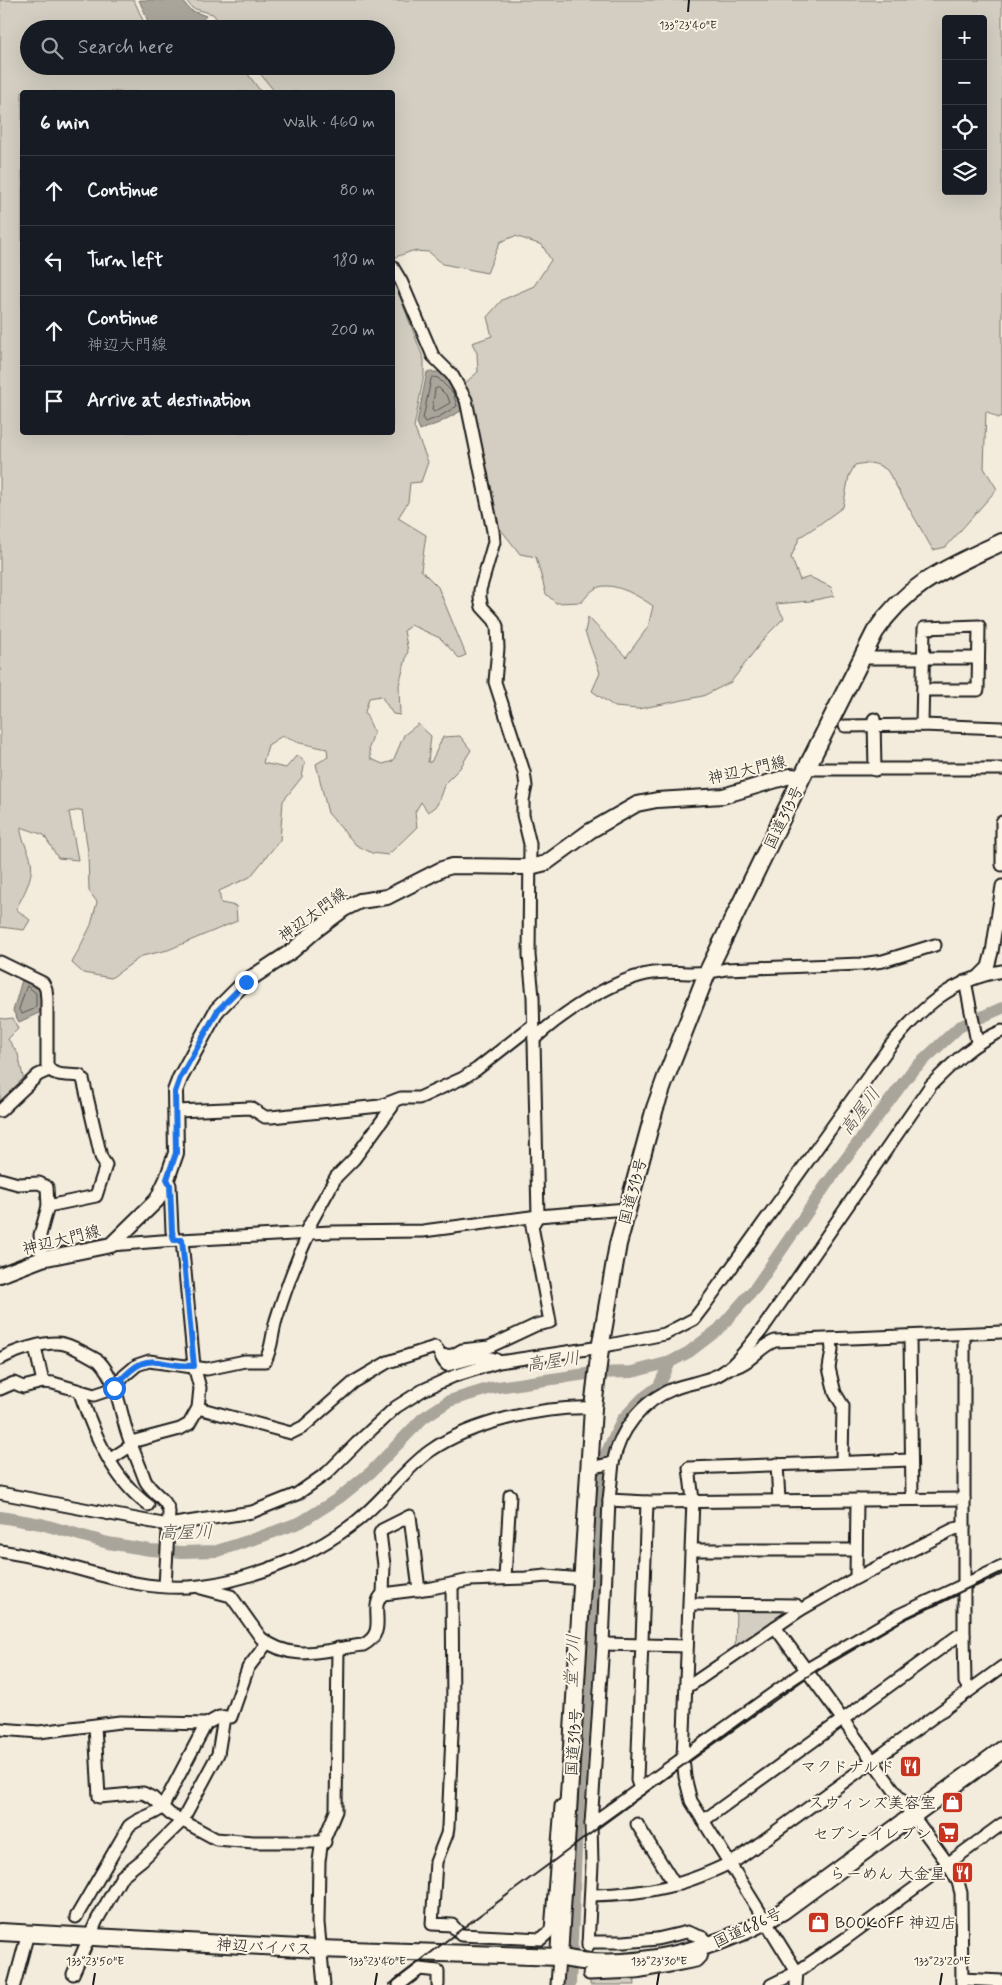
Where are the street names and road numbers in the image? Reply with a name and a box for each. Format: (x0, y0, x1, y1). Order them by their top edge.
street label: 神辺大門線 (706, 751, 789, 790)
street label: 国道313号 (760, 782, 809, 853)
street label: 神辺大門線 (274, 883, 351, 947)
street label: 国道313号 (614, 1156, 652, 1227)
street label: 神辺大門線 (20, 1221, 103, 1260)
street label: 国道313号 (562, 1707, 587, 1777)
street label: 国道486号 (710, 1903, 785, 1953)
street label: 神辺バイパス (216, 1935, 312, 1960)

